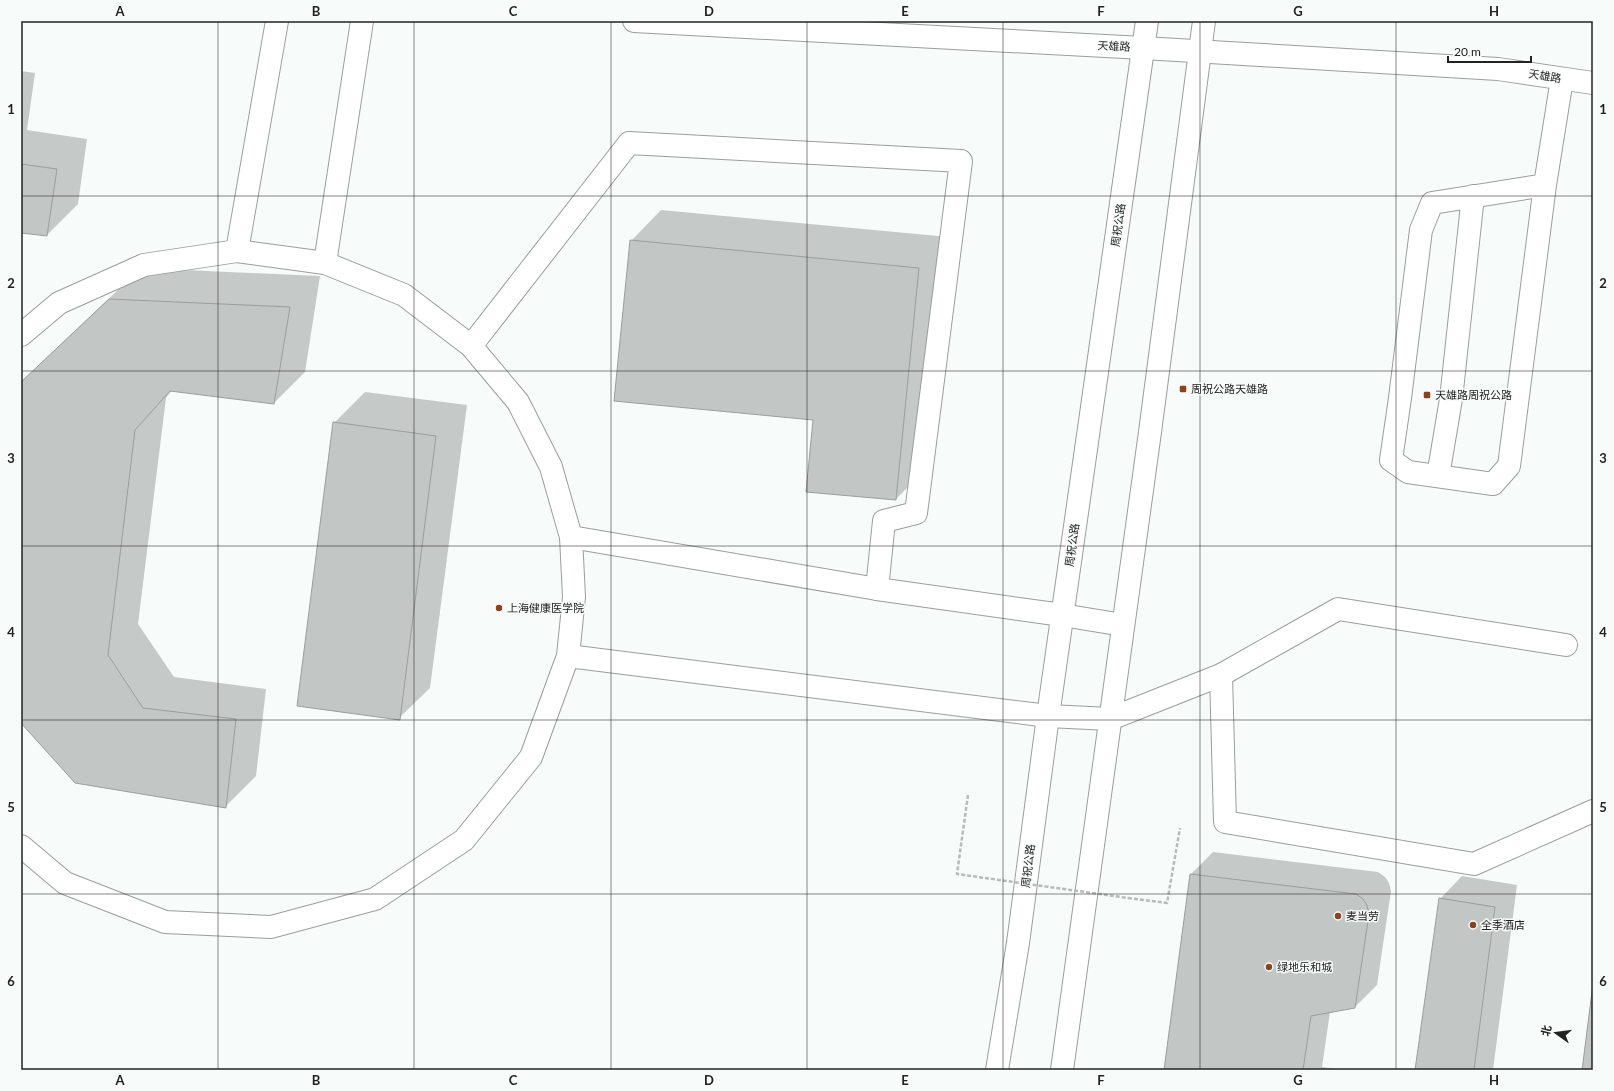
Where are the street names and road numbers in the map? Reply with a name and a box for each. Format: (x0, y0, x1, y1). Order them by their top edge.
street label: 天雄路 (1097, 38, 1131, 53)
street label: 天雄路 (1528, 67, 1562, 85)
street label: 周祝公路 (1108, 202, 1127, 248)
street label: 周祝公路 (1062, 522, 1081, 568)
street label: 周祝公路 (1018, 843, 1037, 889)

